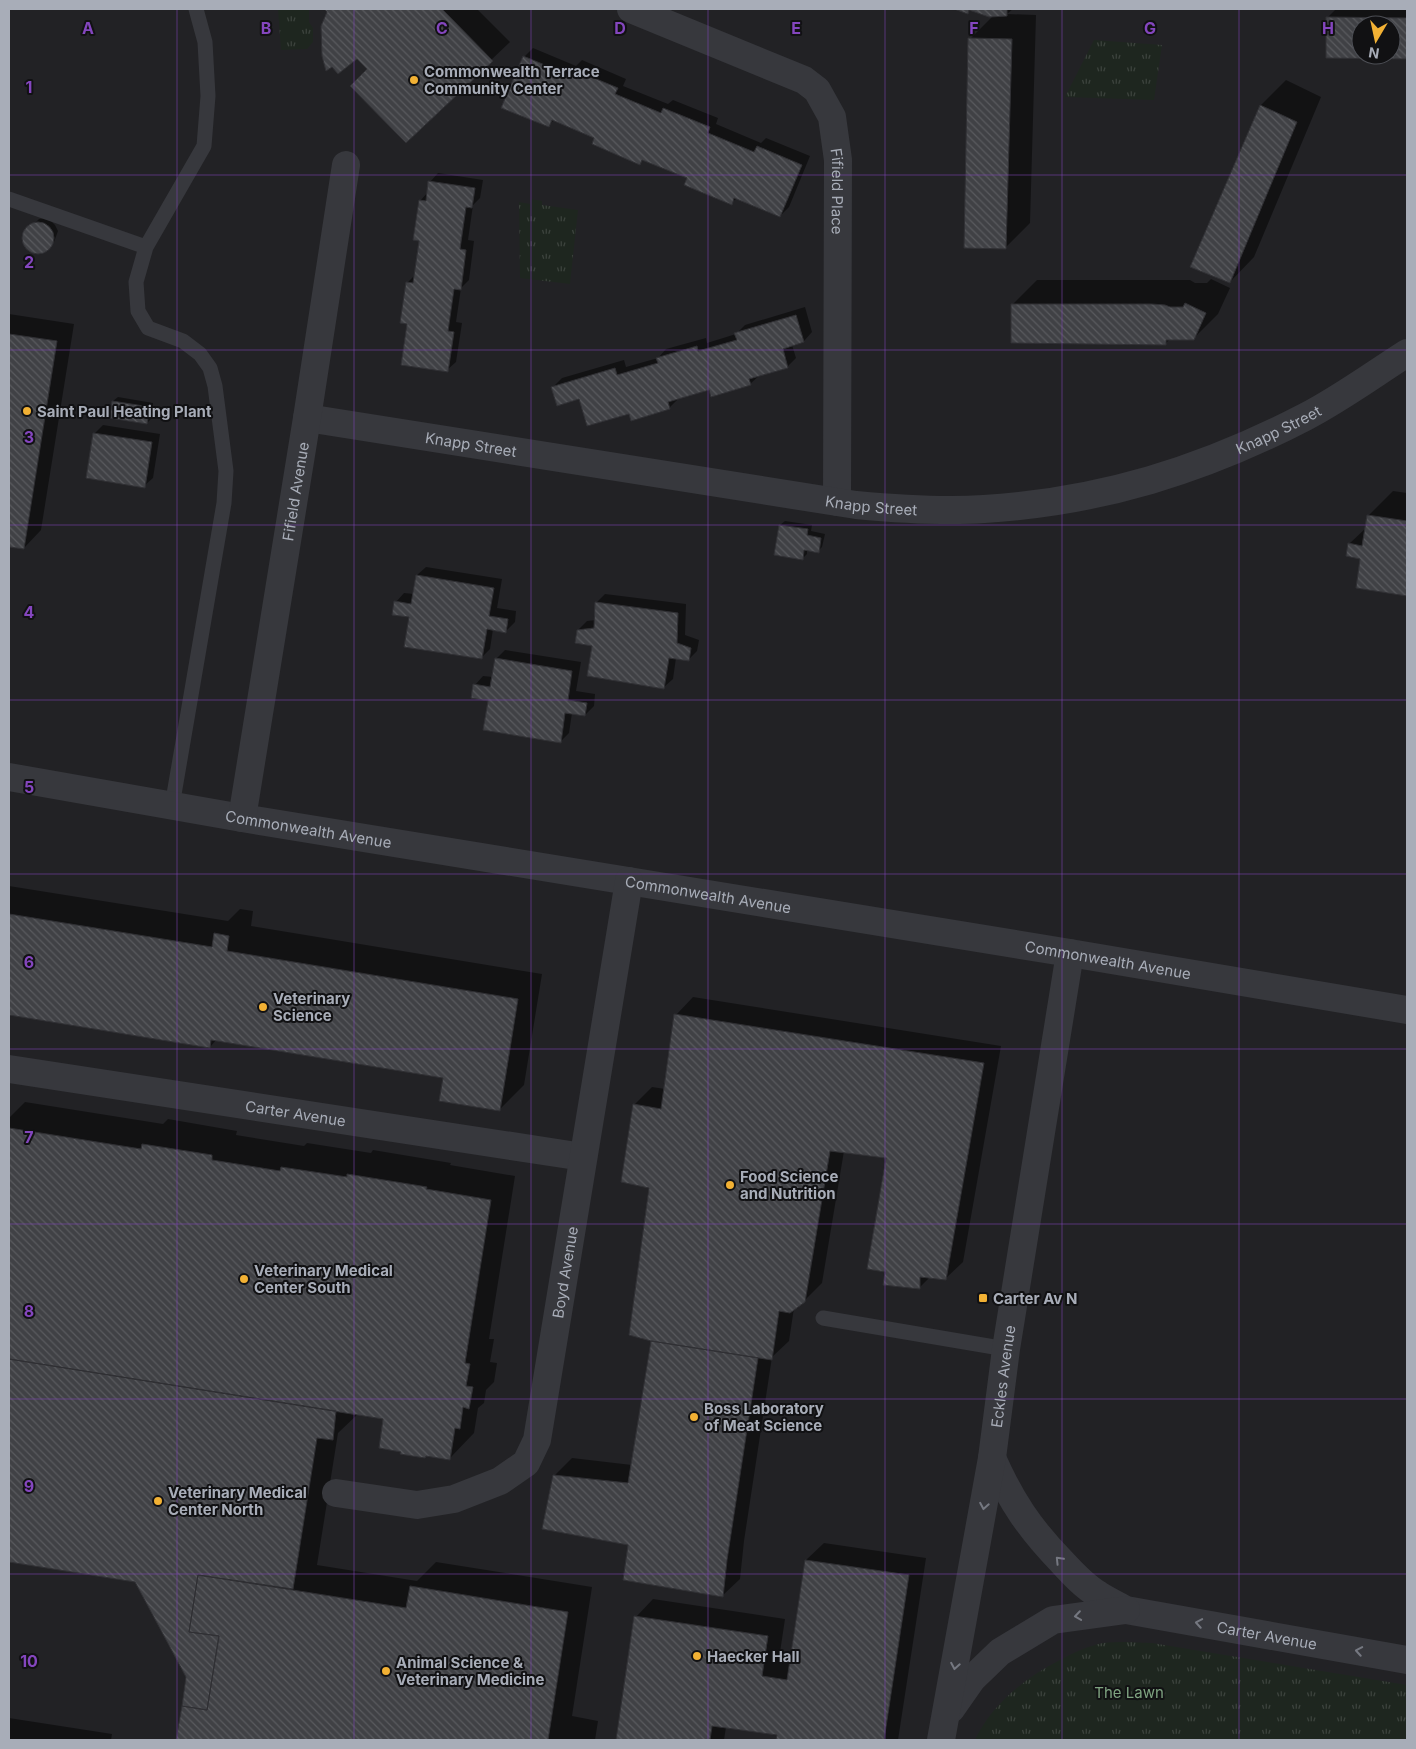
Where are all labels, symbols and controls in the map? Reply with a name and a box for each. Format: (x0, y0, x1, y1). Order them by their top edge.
north arrow (1351, 15, 1401, 65)
text: A (82, 18, 94, 38)
text: B (261, 18, 271, 38)
text: C (436, 18, 448, 38)
text: D (614, 18, 626, 38)
text: E (791, 18, 801, 38)
text: F (969, 18, 979, 38)
text: G (1144, 18, 1156, 38)
text: H (1322, 18, 1334, 38)
text: N (1367, 44, 1380, 63)
place label: Commonwealth Terrace Community Center (424, 62, 600, 98)
marker: Commonwealth Terrace Community Center (408, 74, 420, 86)
text: 1 (26, 77, 32, 97)
street label: Fifield Place (827, 147, 847, 235)
text: 2 (24, 252, 34, 272)
street label: Knapp Street (1233, 401, 1324, 458)
place label: Saint Paul Heating Plant (37, 402, 212, 421)
marker: Saint Paul Heating Plant (21, 405, 33, 417)
text: 3 (24, 427, 34, 447)
street label: Knapp Street (424, 427, 518, 461)
street label: Fifield Avenue (278, 440, 313, 542)
street label: Knapp Street (824, 491, 918, 519)
text: 4 (24, 602, 35, 622)
text: 5 (24, 777, 34, 797)
street label: Commonwealth Avenue (224, 806, 393, 852)
street label: Commonwealth Avenue (624, 871, 793, 917)
street label: Commonwealth Avenue (1024, 936, 1192, 983)
text: 6 (24, 952, 34, 972)
place label: Veterinary Science (273, 989, 350, 1025)
marker: Veterinary Science (257, 1001, 269, 1013)
street label: Carter Avenue (244, 1096, 347, 1130)
text: 7 (24, 1127, 34, 1147)
place label: Food Science and Nutrition (740, 1167, 839, 1203)
marker: Food Science and Nutrition (724, 1179, 736, 1191)
street label: Boyd Avenue (548, 1225, 582, 1319)
place label: Veterinary Medical Center South (254, 1261, 393, 1297)
marker: Veterinary Medical Center South (238, 1273, 250, 1285)
place label: Carter Av N (993, 1289, 1077, 1308)
marker: Carter Av N (977, 1292, 989, 1304)
text: 8 (24, 1301, 34, 1321)
street label: Eckles Avenue (987, 1324, 1019, 1429)
place label: Boss Laboratory of Meat Science (704, 1399, 824, 1435)
marker: Boss Laboratory of Meat Science (688, 1411, 700, 1423)
text: 9 (24, 1476, 34, 1496)
place label: Veterinary Medical Center North (168, 1483, 307, 1519)
marker: Veterinary Medical Center North (152, 1495, 164, 1507)
one-way arrow (979, 1502, 989, 1511)
one-way arrow (1056, 1556, 1065, 1565)
one-way arrow (1073, 1610, 1081, 1621)
street label: Carter Avenue (1215, 1617, 1319, 1653)
one-way arrow (1195, 1618, 1204, 1628)
place label: Haecker Hall (707, 1647, 800, 1666)
one-way arrow (1355, 1647, 1364, 1657)
marker: Haecker Hall (691, 1650, 703, 1662)
text: 10 (20, 1651, 38, 1671)
place label: Animal Science & Veterinary Medicine (396, 1653, 544, 1689)
one-way arrow (950, 1662, 960, 1671)
marker: Animal Science & Veterinary Medicine (380, 1665, 392, 1677)
park label: The Lawn (1094, 1683, 1164, 1702)

